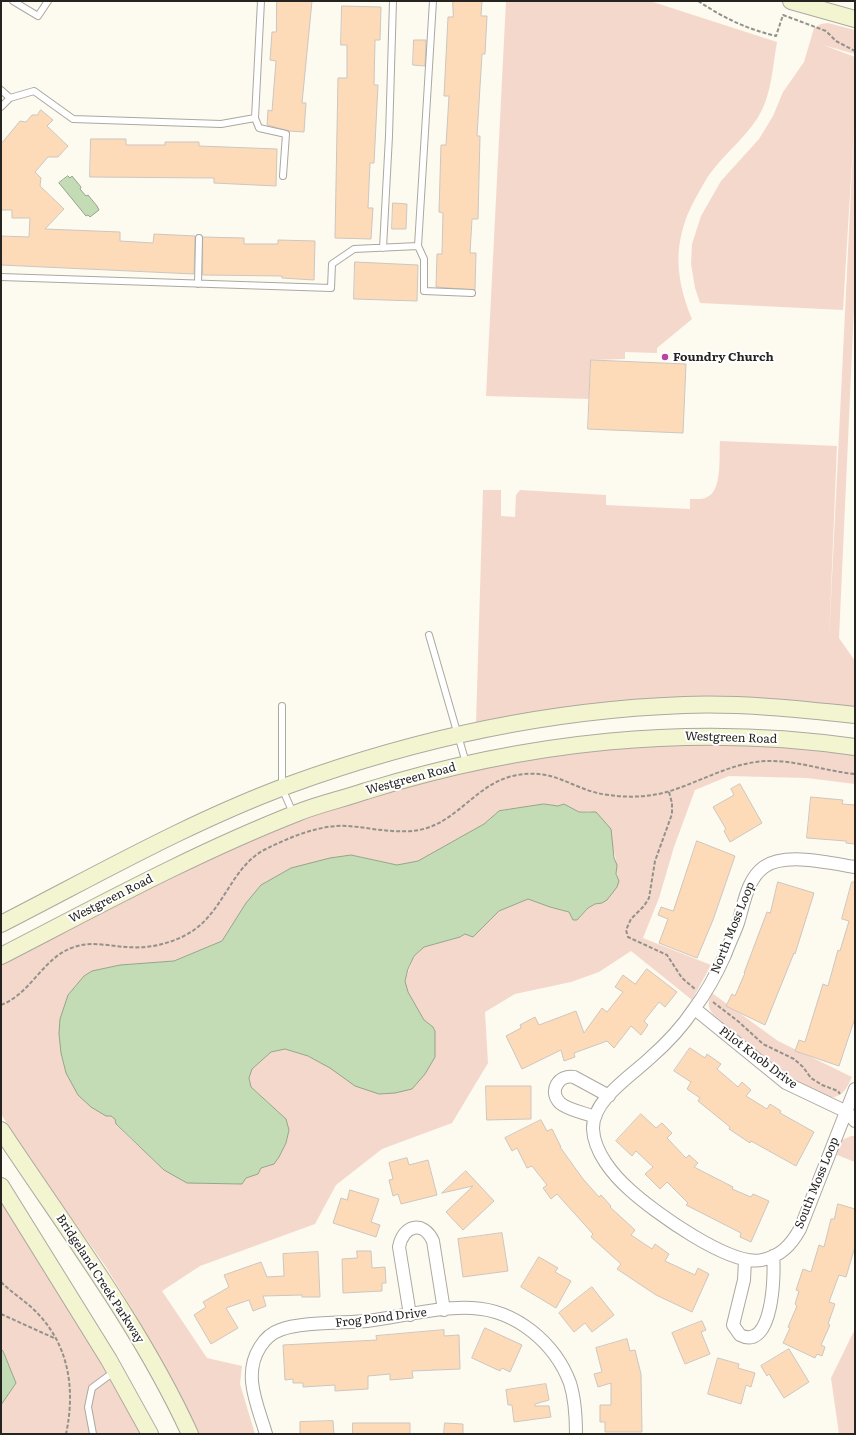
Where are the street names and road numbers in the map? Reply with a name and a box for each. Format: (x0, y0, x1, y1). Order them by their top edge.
street label: Westgreen Road (685, 729, 777, 747)
street label: Westgreen Road (365, 760, 457, 798)
street label: Westgreen Road (67, 872, 155, 926)
street label: North Moss Loop (708, 880, 758, 976)
street label: Pilot Knob Drive (716, 1024, 800, 1092)
street label: South Moss Loop (792, 1135, 842, 1231)
street label: Bridgeland Creek Parkway (53, 1212, 147, 1346)
street label: Frog Pond Drive (334, 1305, 428, 1331)

